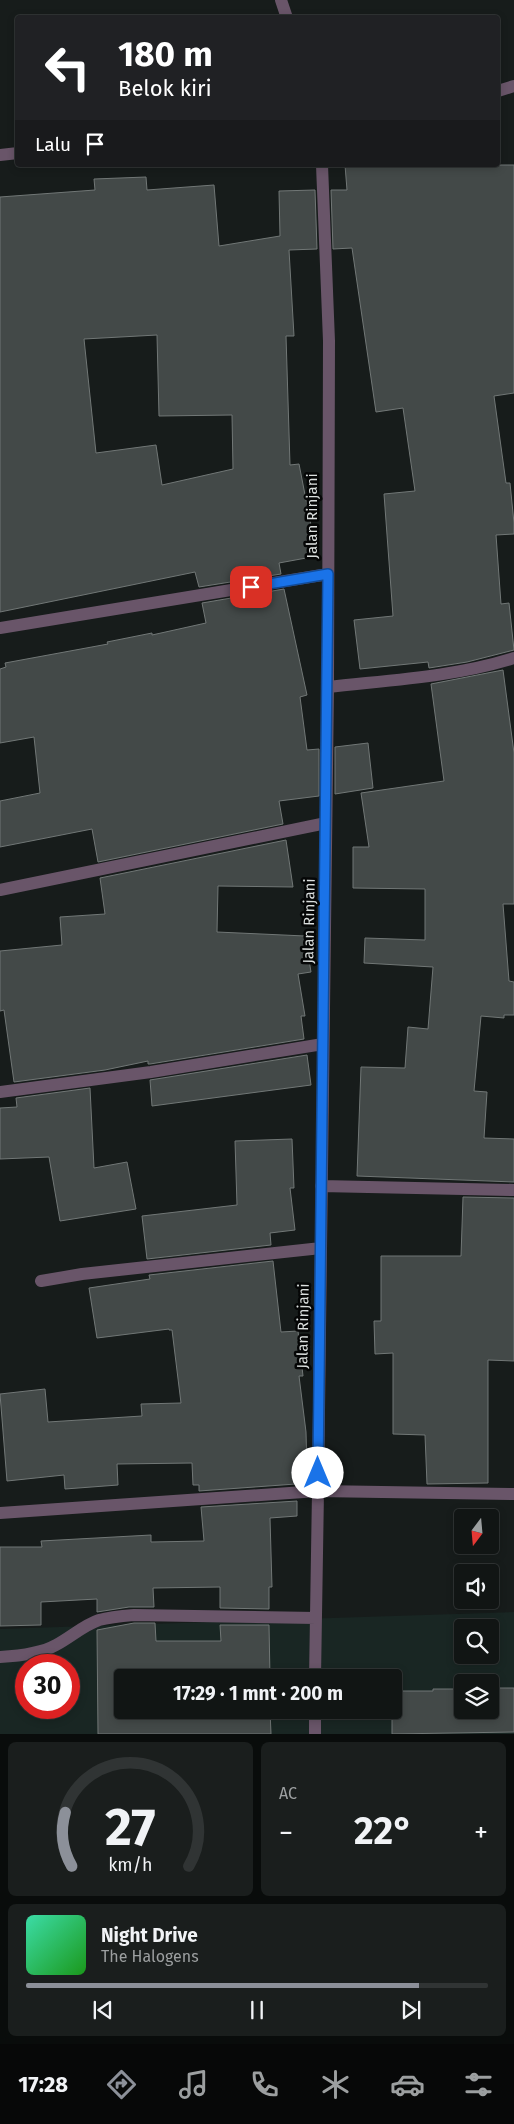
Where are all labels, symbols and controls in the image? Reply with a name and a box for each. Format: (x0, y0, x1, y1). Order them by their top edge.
text: 180 m (118, 33, 213, 75)
icon: left (35, 35, 100, 100)
text: Belok kiri (118, 75, 212, 102)
icon: arrive (81, 130, 109, 158)
text: Lalu (35, 133, 71, 156)
street label: Jalan Rinjani (303, 473, 321, 559)
pin (230, 566, 272, 608)
icon: arrive (237, 573, 265, 601)
street label: Jalan Rinjani (299, 878, 319, 964)
street label: Jalan Rinjani (293, 1283, 313, 1369)
position arrow (291, 1446, 343, 1498)
north arrow (454, 1509, 499, 1554)
map controls (454, 1509, 499, 1719)
button: sound (454, 1564, 499, 1609)
button: search (454, 1619, 499, 1664)
speed limit sign: 30 (15, 1654, 80, 1719)
button: layers (454, 1674, 499, 1719)
text: 17:29 · 1 mnt · 200 m (173, 1682, 343, 1705)
text: AC (279, 1784, 297, 1803)
text: 27 (105, 1796, 156, 1859)
text: 22° (354, 1808, 413, 1854)
text: − (279, 1816, 293, 1849)
text: + (474, 1816, 488, 1849)
text: km/h (108, 1854, 153, 1876)
text: Night Drive (101, 1924, 198, 1947)
text: The Halogens (101, 1947, 199, 1966)
icon: previous (89, 1996, 117, 2024)
icon: pause (243, 1996, 271, 2024)
icon: next (397, 1996, 425, 2024)
icon: directions (104, 2067, 139, 2102)
icon: music (176, 2067, 211, 2102)
icon: phone (247, 2067, 282, 2102)
icon: climate (318, 2067, 353, 2102)
icon: car (390, 2067, 425, 2102)
icon: filters (461, 2067, 496, 2102)
text: 17:28 (18, 2071, 68, 2098)

